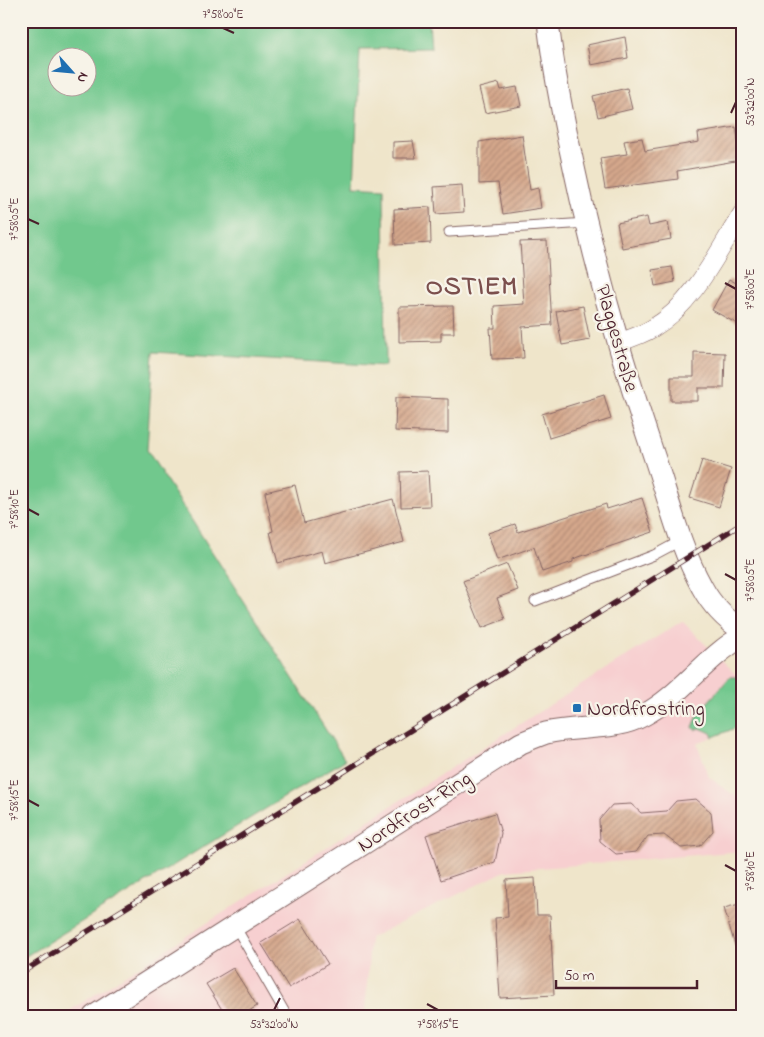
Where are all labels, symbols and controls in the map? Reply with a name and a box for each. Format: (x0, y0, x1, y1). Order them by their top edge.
text: 7°58'00"E (202, 6, 244, 24)
north arrow (48, 48, 98, 98)
text: N (71, 68, 94, 86)
text: 53°32'00"N (742, 78, 760, 126)
text: 7°58'05"E (6, 198, 24, 240)
text: 7°58'00"E (742, 268, 760, 310)
district label: OSTIEM (426, 269, 518, 307)
street label: Plaggestraße (585, 282, 646, 397)
text: 7°58'10"E (6, 489, 24, 529)
text: 7°58'05"E (742, 559, 760, 601)
place label: Nordfrostring (587, 695, 705, 727)
marker: Nordfrostring (571, 702, 583, 714)
street label: Nordfrost-Ring (352, 764, 479, 863)
text: 7°58'15"E (6, 779, 24, 821)
text: 7°58'10"E (742, 851, 760, 891)
scale bar (556, 957, 698, 989)
text: 50 m (564, 965, 595, 987)
text: 53°32'00"N (250, 1016, 298, 1034)
text: 7°58'15"E (417, 1016, 459, 1034)

